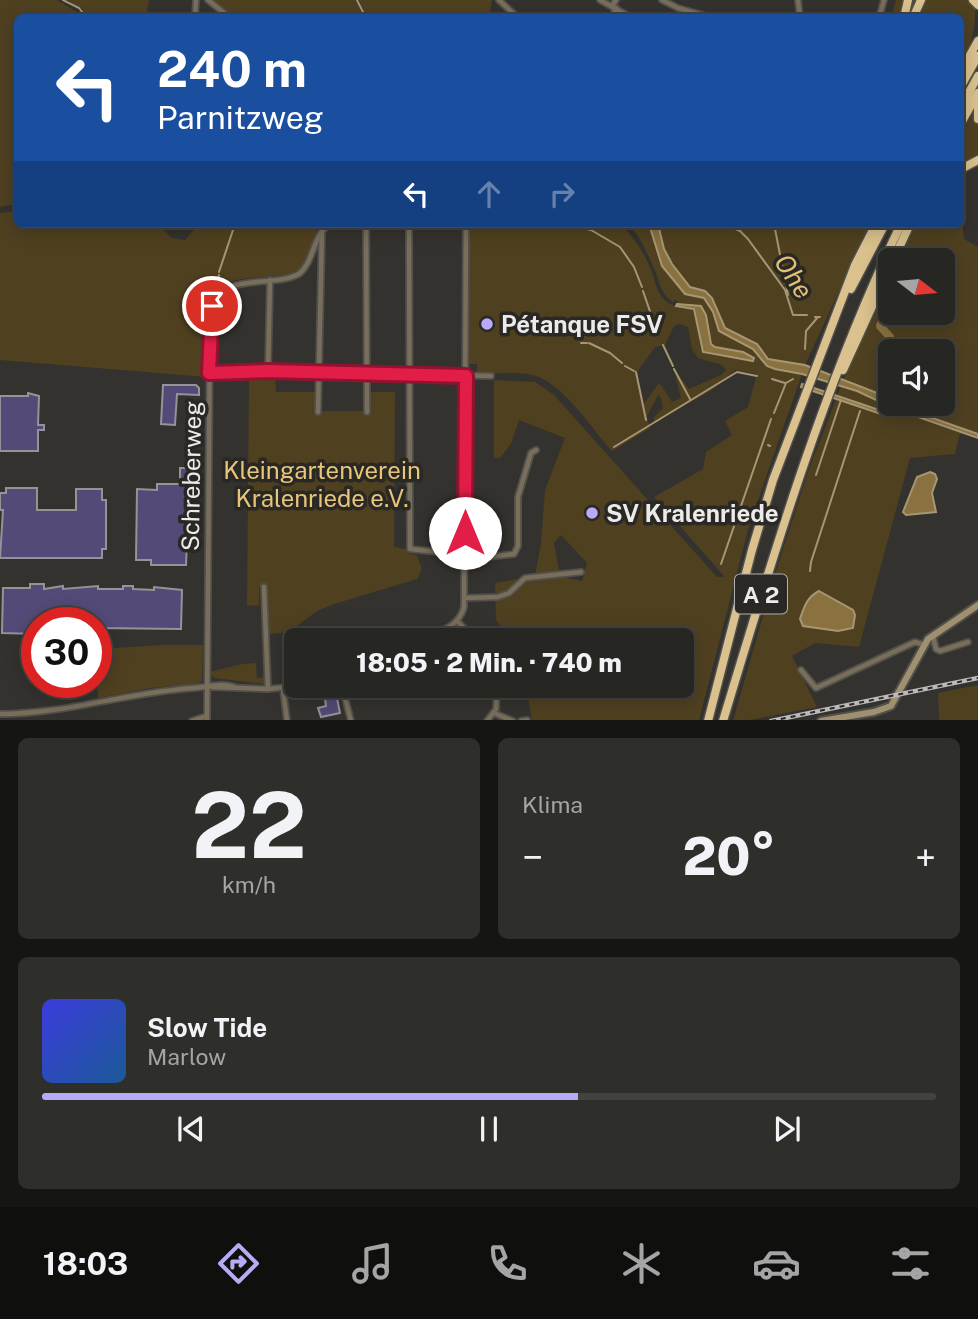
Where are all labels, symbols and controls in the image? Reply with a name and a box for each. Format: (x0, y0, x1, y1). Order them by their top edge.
text: 240 m (157, 40, 307, 98)
icon: left (42, 42, 133, 133)
text: Parnitzweg (157, 99, 324, 136)
icon: left (397, 175, 435, 213)
icon: ahead (470, 175, 508, 213)
icon: right (543, 175, 581, 213)
water label: Ohe (768, 248, 820, 304)
north arrow (878, 248, 956, 326)
map controls (878, 248, 955, 416)
pin (182, 276, 242, 336)
icon: arrive (193, 287, 231, 325)
place label: Pétanque FSV (501, 310, 663, 338)
marker: Pétanque FSV (479, 316, 495, 332)
button: sound (878, 339, 955, 416)
street label: Schreberweg (176, 401, 206, 551)
park label: Kleingartenverein Kralenriede e.V. (223, 456, 421, 512)
position arrow (428, 496, 502, 570)
place label: SV Kralenriede (606, 499, 779, 527)
marker: SV Kralenriede (584, 505, 600, 521)
road number: A 2 (735, 574, 787, 614)
speed limit sign: 30 (21, 607, 112, 698)
text: 18:05 · 2 Min. · 740 m (356, 647, 622, 678)
text: 22 (191, 772, 307, 878)
text: Klima (522, 791, 583, 818)
text: 20° (682, 826, 776, 887)
text: − (522, 835, 543, 880)
text: + (915, 835, 936, 880)
text: km/h (222, 871, 276, 898)
text: Slow Tide (147, 1012, 267, 1043)
text: Marlow (147, 1043, 226, 1070)
icon: previous (172, 1110, 210, 1148)
icon: pause (470, 1110, 508, 1148)
icon: next (768, 1110, 806, 1148)
icon: directions (214, 1239, 263, 1288)
icon: music (348, 1239, 397, 1288)
icon: phone (483, 1239, 532, 1288)
icon: climate (617, 1239, 666, 1288)
icon: car (752, 1239, 801, 1288)
icon: filters (886, 1239, 935, 1288)
text: 18:03 (43, 1245, 128, 1282)

